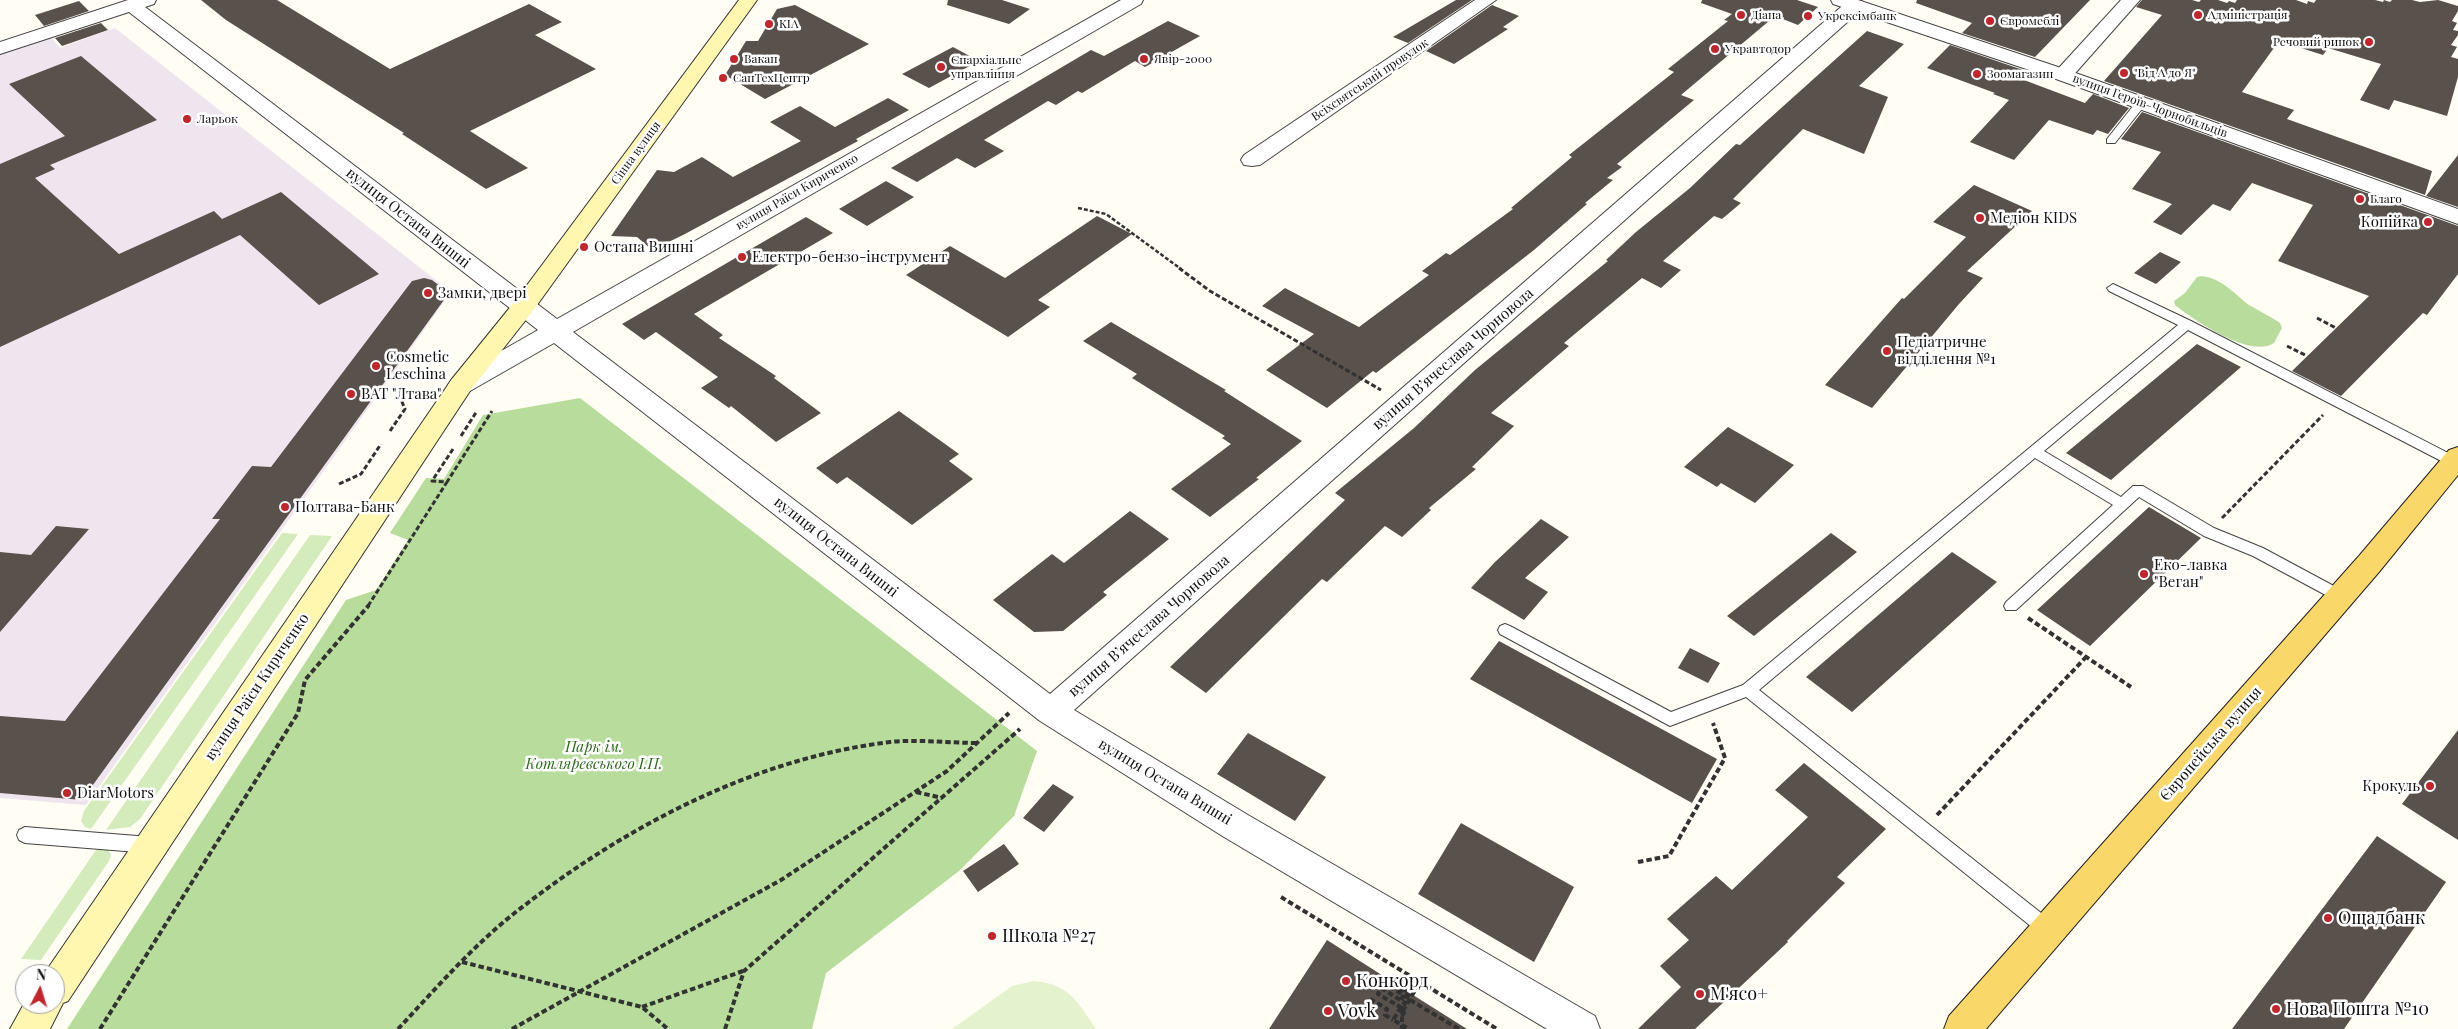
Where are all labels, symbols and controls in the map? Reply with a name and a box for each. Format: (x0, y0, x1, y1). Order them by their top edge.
place label: Діана (1751, 8, 1781, 22)
place label: Адміністрація (2208, 8, 2287, 22)
marker: Діана (1735, 9, 1747, 21)
place label: Укрексімбанк (1818, 9, 1897, 23)
marker: Адміністрація (2192, 9, 2204, 21)
marker: Укрексімбанк (1802, 10, 1814, 22)
place label: Євромеблі (2000, 14, 2059, 28)
marker: Євромеблі (1984, 15, 1996, 27)
place label: KIA (779, 17, 798, 31)
marker: KIA (763, 18, 775, 30)
place label: Речовий ринок (2273, 35, 2359, 49)
street label: Всіхсвятський провулок (1309, 36, 1431, 124)
marker: Речовий ринок (2363, 36, 2375, 48)
place label: Укравтодор (1725, 42, 1791, 56)
marker: Укравтодор (1709, 43, 1721, 55)
place label: Вакан (744, 52, 778, 66)
place label: Явір-2000 (1154, 52, 1212, 66)
marker: Вакан (728, 53, 740, 65)
place label: Єпархіальне управління (951, 53, 1021, 81)
marker: Явір-2000 (1138, 53, 1150, 65)
marker: Єпархіальне управління (935, 61, 947, 73)
place label: "Від А до Я" (2134, 66, 2196, 80)
place label: Зоомагазин (1987, 67, 2053, 81)
marker: "Від А до Я" (2118, 67, 2130, 79)
marker: Зоомагазин (1971, 68, 1983, 80)
place label: СанТехЦентр (733, 71, 810, 85)
street label: вулиця Героїв-Чорнобильців (2071, 71, 2229, 141)
marker: СанТехЦентр (717, 72, 729, 84)
place label: Ларьок (197, 112, 238, 126)
marker: Ларьок (181, 113, 193, 125)
street label: Сінна вулиця (608, 119, 664, 187)
street label: вулиця Раїси Кириченко (733, 151, 861, 233)
street label: вулиця Остапа Вишні (342, 164, 474, 272)
place label: Благо (2370, 192, 2402, 206)
marker: Благо (2354, 193, 2366, 205)
place label: Медіон KIDS (1990, 209, 2077, 227)
marker: Медіон KIDS (1974, 212, 1986, 224)
place label: Копійка (2361, 213, 2418, 231)
marker: Копійка (2422, 216, 2434, 228)
place label: Остапа Вишні (594, 238, 694, 256)
marker: Остапа Вишні (578, 241, 590, 253)
place label: Електро-бензо-інструмент (752, 248, 947, 266)
marker: Електро-бензо-інструмент (736, 251, 748, 263)
place label: Замки, двері (438, 284, 527, 302)
street label: вулиця Вʼячеслава Чорновола (1369, 284, 1537, 434)
marker: Замки, двері (422, 287, 434, 299)
place label: Педіатричне відділення №1 (1897, 333, 1996, 368)
marker: Педіатричне відділення №1 (1881, 345, 1893, 357)
place label: Cosmetic Leschina (386, 348, 449, 383)
marker: Cosmetic Leschina (370, 360, 382, 372)
place label: ВАТ "Лтава" (361, 385, 441, 403)
marker: ВАТ "Лтава" (345, 388, 357, 400)
street label: вулиця Остапа Вишні (770, 493, 902, 601)
place label: Полтава-Банк (295, 498, 395, 516)
marker: Полтава-Банк (279, 501, 291, 513)
street label: вулиця Вʼячеслава Чорновола (1065, 551, 1233, 701)
place label: Еко-лавка "Веган" (2154, 556, 2227, 591)
marker: Еко-лавка "Веган" (2138, 568, 2150, 580)
street label: вулиця Раїси Кириченко (201, 610, 313, 764)
street label: Європейська вулиця (2156, 683, 2266, 805)
street label: вулиця Остапа Вишні (1095, 735, 1235, 829)
park label: Парк ім. Котляревського І.П. (526, 738, 662, 773)
place label: Крокуль (2362, 777, 2420, 795)
marker: Крокуль (2424, 780, 2436, 792)
place label: DiarMotors (77, 784, 154, 802)
marker: DiarMotors (61, 787, 73, 799)
place label: Ощадбанк (2338, 907, 2425, 929)
marker: Ощадбанк (2322, 912, 2334, 924)
place label: Школа №27 (1002, 925, 1096, 947)
marker: Школа №27 (986, 930, 998, 942)
north arrow (15, 964, 65, 1014)
text: N (35, 965, 47, 984)
place label: Конкорд (1356, 970, 1428, 992)
marker: Конкорд (1340, 975, 1352, 987)
place label: М'ясо+ (1710, 983, 1768, 1005)
marker: М'ясо+ (1694, 988, 1706, 1000)
place label: Нова Пошта №10 (2286, 998, 2429, 1020)
place label: Vovk (1338, 1000, 1376, 1022)
marker: Нова Пошта №10 (2270, 1003, 2282, 1015)
marker: Vovk (1322, 1005, 1334, 1017)

